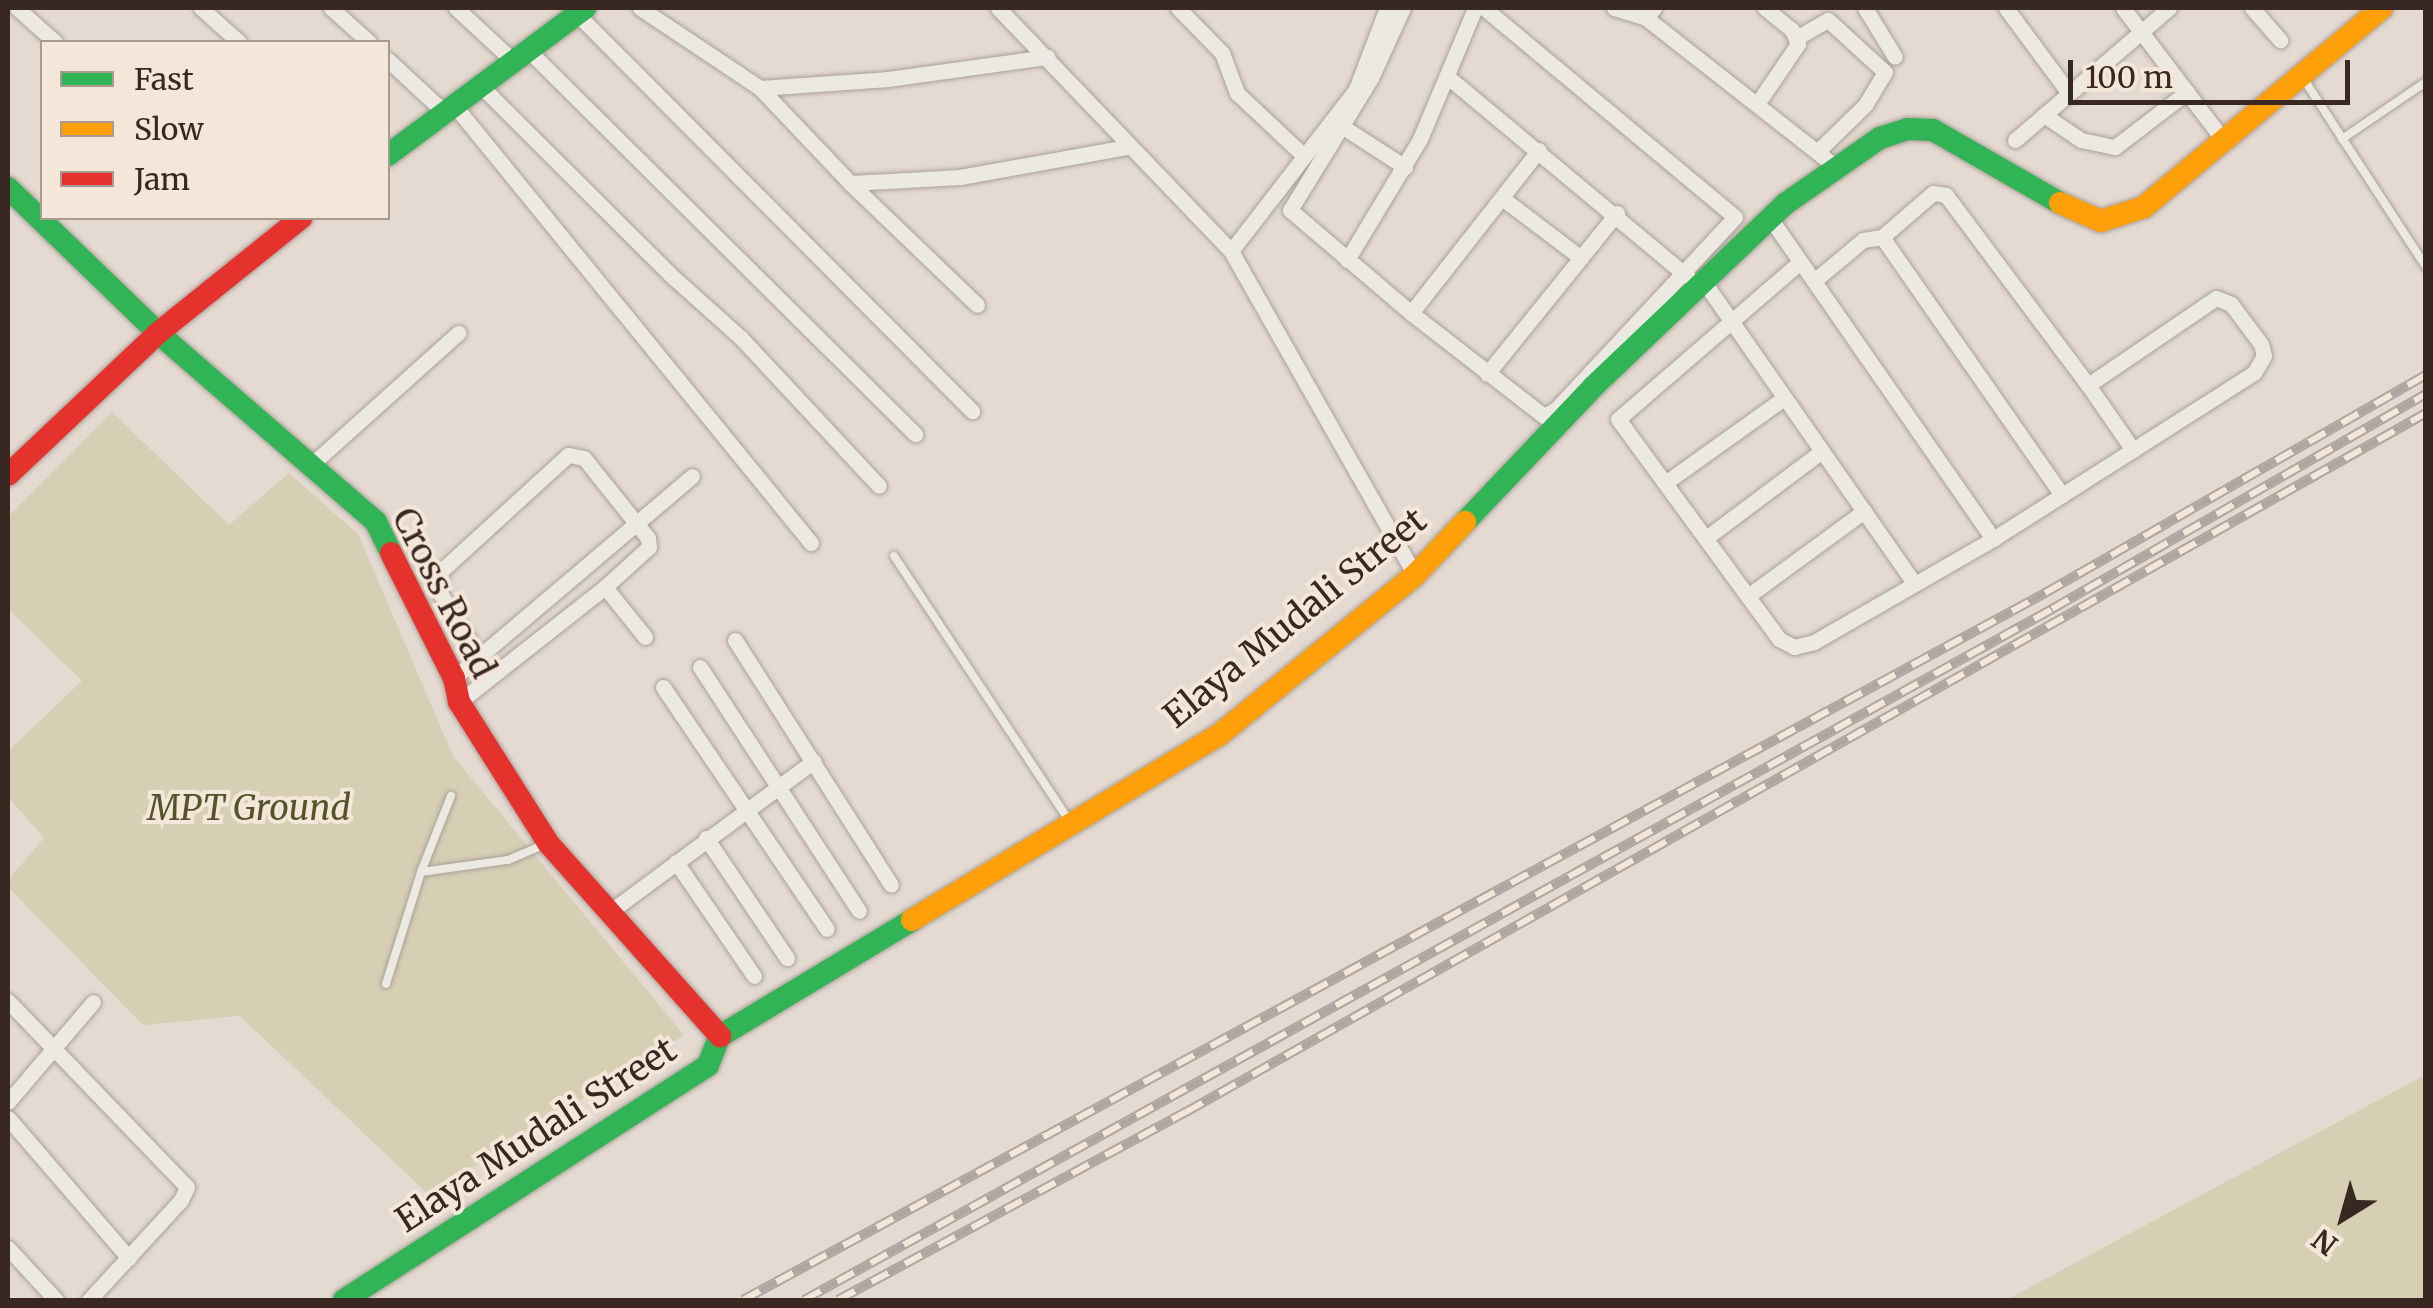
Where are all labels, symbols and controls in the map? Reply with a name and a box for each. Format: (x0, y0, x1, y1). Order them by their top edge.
legend (40, 40, 390, 220)
scale bar (2073, 40, 2356, 102)
text: 100 m (2085, 58, 2173, 96)
text: Fast (134, 60, 194, 98)
text: Slow (134, 110, 204, 148)
text: Jam (134, 160, 190, 198)
street label: Elaya Mudali Street (1155, 499, 1435, 737)
street label: Cross Road (383, 501, 505, 685)
park label: MPT Ground (147, 787, 351, 829)
street label: Elaya Mudali Street (388, 1029, 684, 1241)
north arrow (2293, 1168, 2393, 1268)
text: N (2305, 1221, 2345, 1263)

